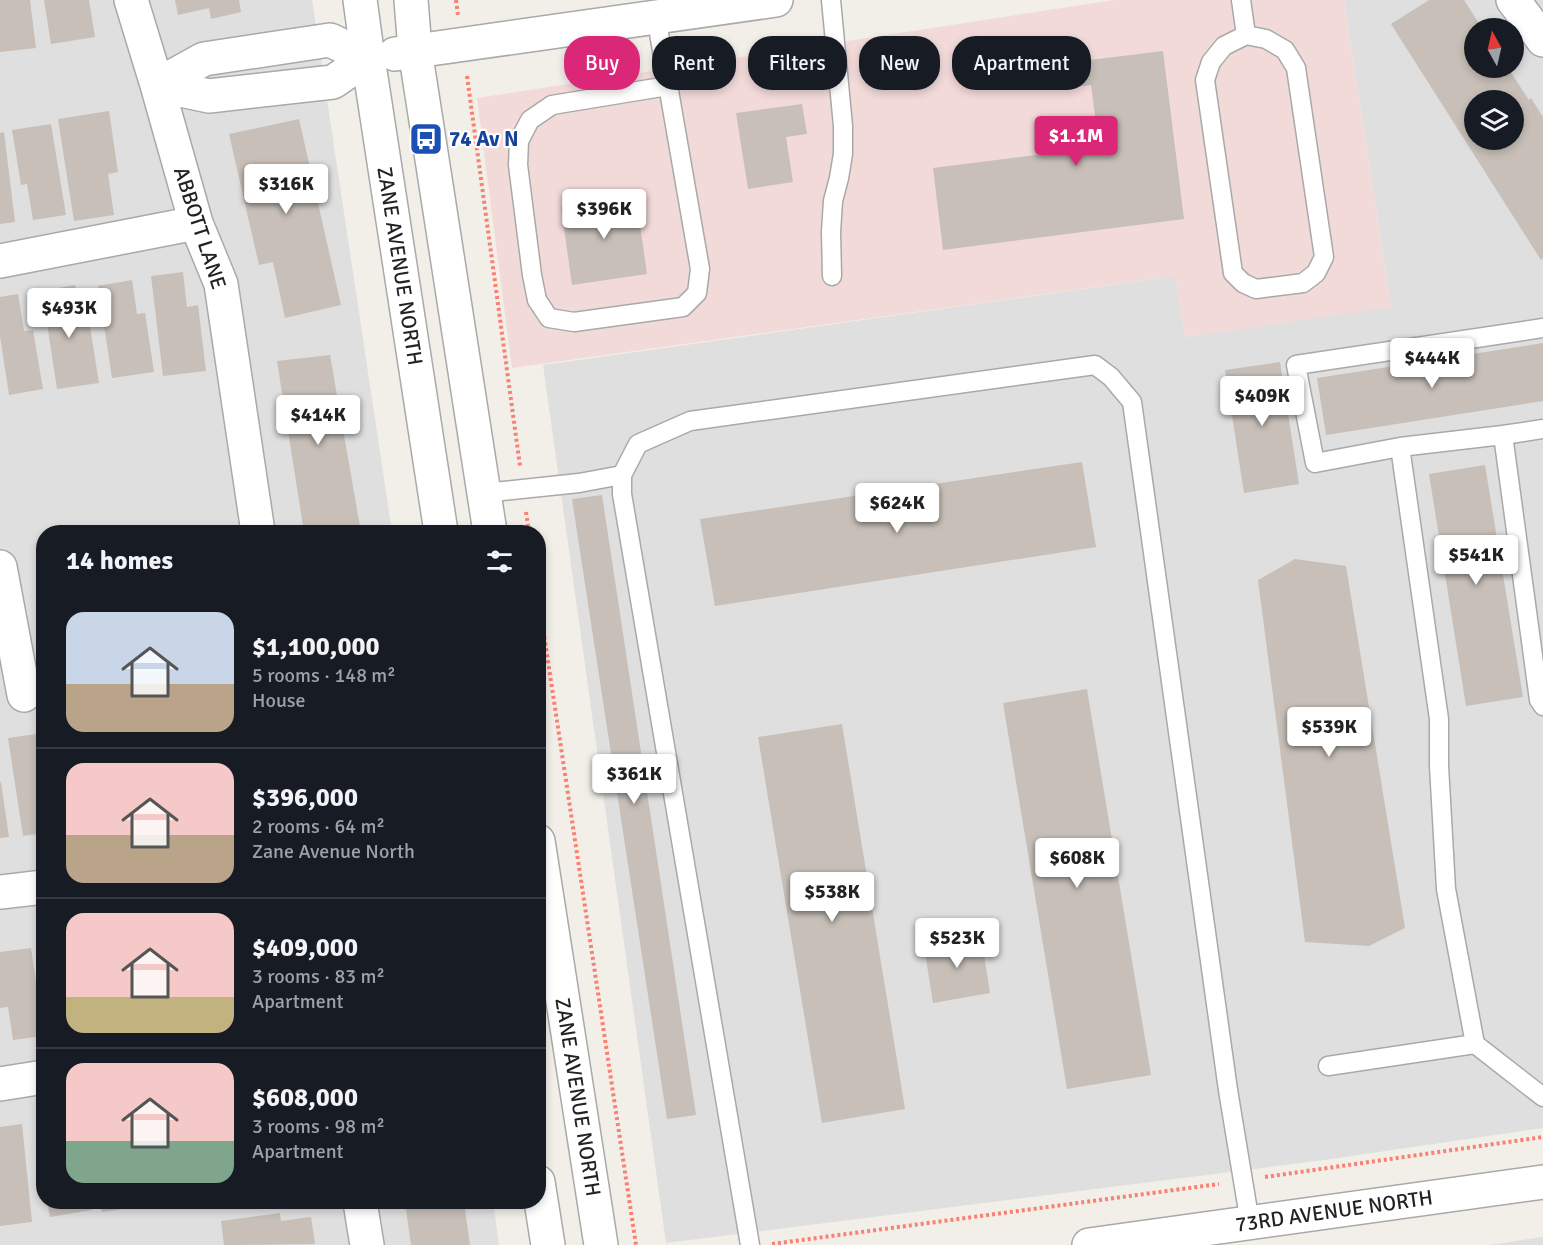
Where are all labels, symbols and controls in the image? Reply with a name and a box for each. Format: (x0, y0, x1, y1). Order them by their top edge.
north arrow (1464, 18, 1524, 78)
map controls (1464, 18, 1524, 150)
chip: Buy (564, 36, 640, 90)
chip: Rent (652, 36, 736, 90)
chip: Filters (748, 36, 847, 90)
chip: New (859, 36, 940, 90)
chip: Apartment (952, 36, 1091, 90)
button: layers (1464, 90, 1524, 150)
pin: $1.1M (1034, 116, 1118, 167)
bus stop icon: 74 Av N (408, 121, 444, 157)
text: $1.1M (1049, 123, 1103, 148)
place label: 74 Av N (449, 126, 519, 152)
street label: ABBOTT LANE (168, 164, 232, 292)
pin: $316K (244, 164, 328, 215)
street label: ZANE AVENUE NORTH (371, 165, 429, 367)
text: $316K (258, 171, 314, 196)
pin: $396K (562, 189, 646, 240)
text: $396K (576, 196, 632, 221)
pin: $493K (27, 288, 111, 339)
text: $493K (41, 295, 97, 320)
pin: $444K (1390, 338, 1474, 389)
text: $444K (1404, 345, 1460, 370)
pin: $409K (1220, 376, 1304, 427)
text: $409K (1234, 383, 1290, 408)
pin: $414K (276, 395, 360, 446)
text: $414K (290, 402, 346, 427)
pin: $624K (855, 483, 939, 534)
text: $624K (869, 490, 925, 515)
pin: $541K (1434, 535, 1518, 586)
text: $541K (1448, 542, 1504, 567)
text: 14 homes (66, 545, 173, 577)
icon: filters (483, 545, 516, 578)
text: $1,100,000 (252, 631, 380, 663)
icon: home (114, 636, 186, 708)
text: 5 rooms · 148 m² (252, 663, 396, 688)
text: House (252, 688, 306, 713)
pin: $539K (1287, 707, 1371, 758)
text: $539K (1301, 714, 1357, 739)
pin: $361K (592, 754, 676, 805)
text: $361K (606, 761, 662, 786)
text: $396,000 (252, 782, 358, 814)
icon: home (114, 787, 186, 859)
text: 2 rooms · 64 m² (252, 814, 385, 839)
pin: $608K (1035, 838, 1119, 889)
text: Zane Avenue North (252, 839, 415, 864)
text: $608K (1049, 845, 1105, 870)
pin: $538K (790, 872, 874, 923)
text: $538K (804, 879, 860, 904)
pin: $523K (915, 918, 999, 969)
text: $523K (929, 925, 985, 950)
text: $409,000 (252, 932, 358, 964)
icon: home (114, 937, 186, 1009)
text: 3 rooms · 83 m² (252, 964, 385, 989)
text: Apartment (252, 989, 344, 1014)
street label: ZANE AVENUE NORTH (549, 996, 607, 1198)
text: $608,000 (252, 1082, 358, 1114)
icon: home (114, 1087, 186, 1159)
text: 3 rooms · 98 m² (252, 1114, 385, 1139)
text: Apartment (252, 1139, 344, 1164)
street label: 73RD AVENUE NORTH (1234, 1184, 1434, 1238)

